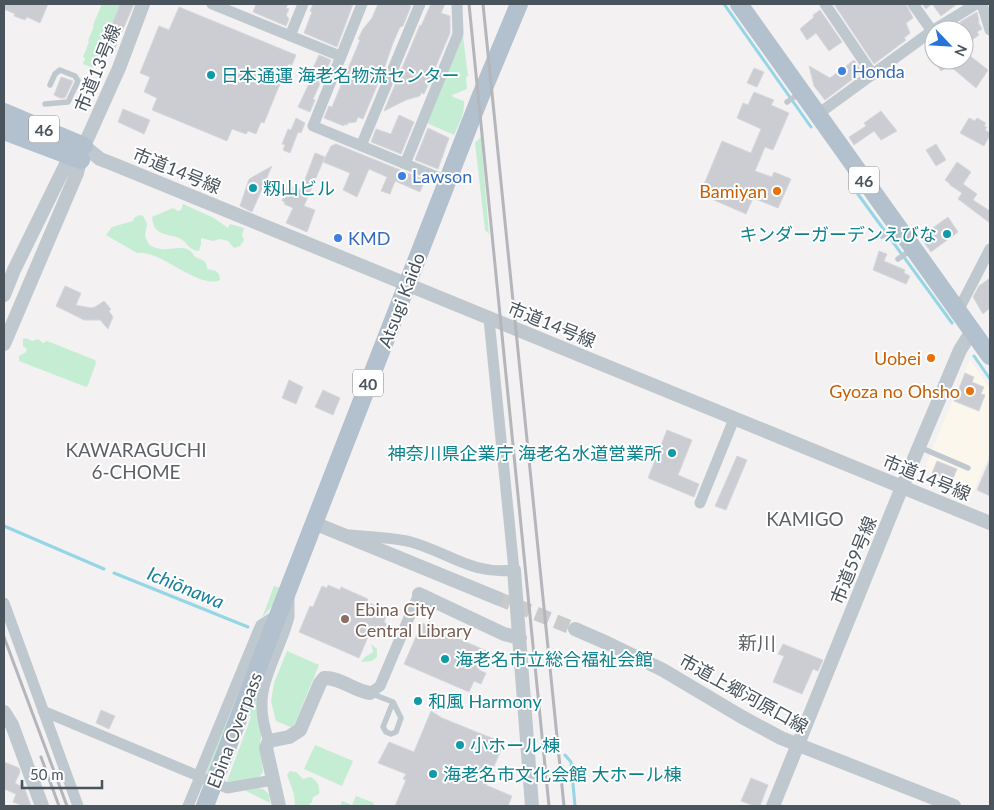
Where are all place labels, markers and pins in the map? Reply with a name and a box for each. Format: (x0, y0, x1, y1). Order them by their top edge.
place label: Honda (852, 60, 905, 82)
place label: 日本通運 海老名物流センター (221, 64, 460, 86)
marker: Honda (836, 65, 848, 77)
marker: 日本通運 海老名物流センター (205, 69, 217, 81)
place label: Lawson (412, 165, 472, 187)
marker: Lawson (396, 170, 408, 182)
place label: 籾山ビル (263, 177, 335, 199)
place label: Bamiyan (699, 180, 767, 202)
marker: 籾山ビル (247, 182, 259, 194)
marker: Bamiyan (771, 185, 783, 197)
place label: キンダーガーデンえびな (740, 223, 937, 245)
place label: KMD (348, 227, 390, 249)
marker: キンダーガーデンえびな (941, 228, 953, 240)
marker: KMD (332, 232, 344, 244)
place label: Uobei (874, 347, 921, 369)
marker: Uobei (925, 352, 937, 364)
place label: Gyoza no Ohsho (829, 380, 960, 402)
marker: Gyoza no Ohsho (964, 385, 976, 397)
place label: 神奈川県企業庁 海老名水道営業所 (387, 442, 662, 464)
marker: 神奈川県企業庁 海老名水道営業所 (666, 447, 678, 459)
place label: Ebina City Central Library (355, 598, 472, 641)
marker: Ebina City Central Library (339, 613, 351, 625)
place label: 海老名市立総合福祉会館 (455, 648, 653, 670)
marker: 海老名市立総合福祉会館 (439, 653, 451, 665)
place label: 和風 Harmony (428, 690, 542, 712)
marker: 和風 Harmony (412, 695, 424, 707)
place label: 小ホール棟 (470, 734, 560, 756)
marker: 小ホール棟 (454, 739, 466, 751)
place label: 海老名市文化会館 大ホール棟 (443, 763, 682, 785)
marker: 海老名市文化会館 大ホール棟 (427, 768, 439, 780)

